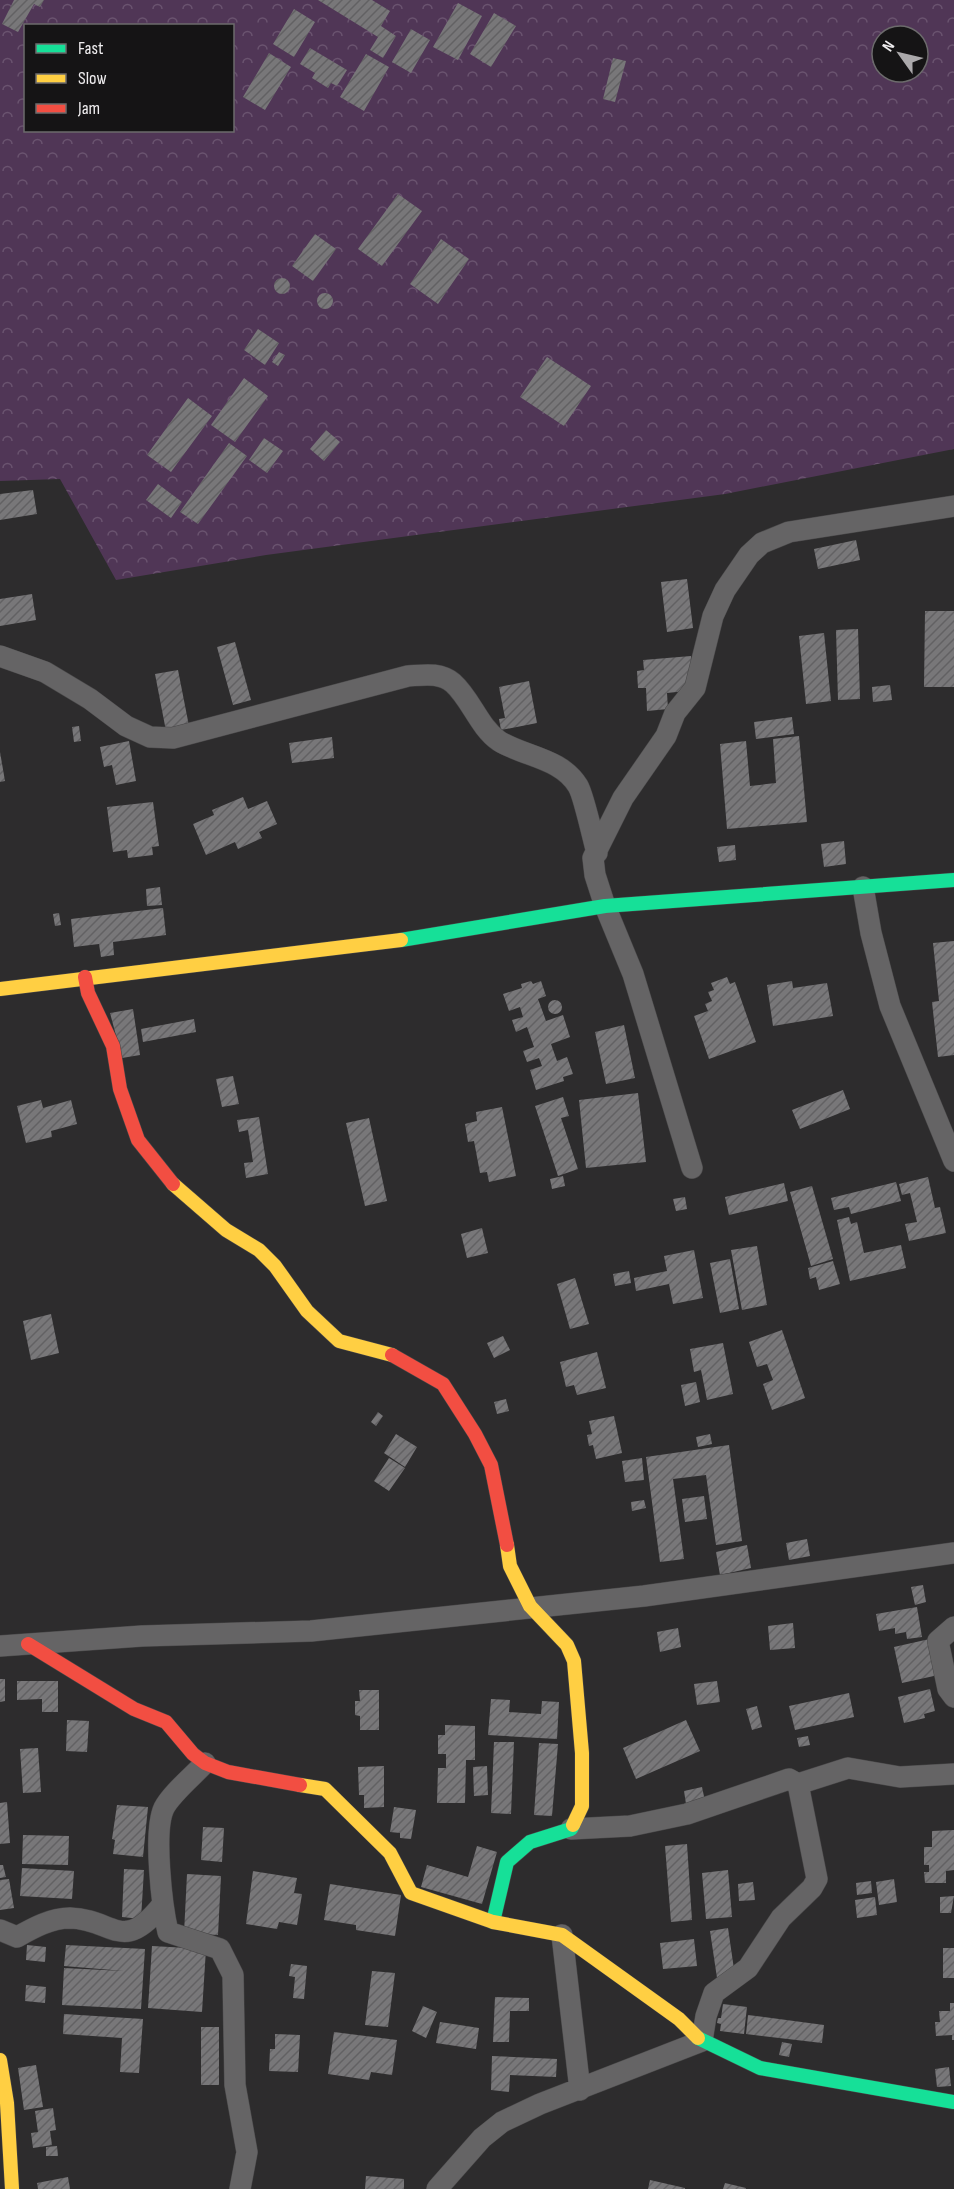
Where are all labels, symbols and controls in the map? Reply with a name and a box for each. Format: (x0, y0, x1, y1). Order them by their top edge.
legend (24, 24, 234, 132)
north arrow (870, 24, 930, 84)
text: Fast (78, 38, 104, 59)
text: N (879, 38, 899, 55)
text: Slow (78, 68, 107, 89)
text: Jam (77, 98, 100, 119)

